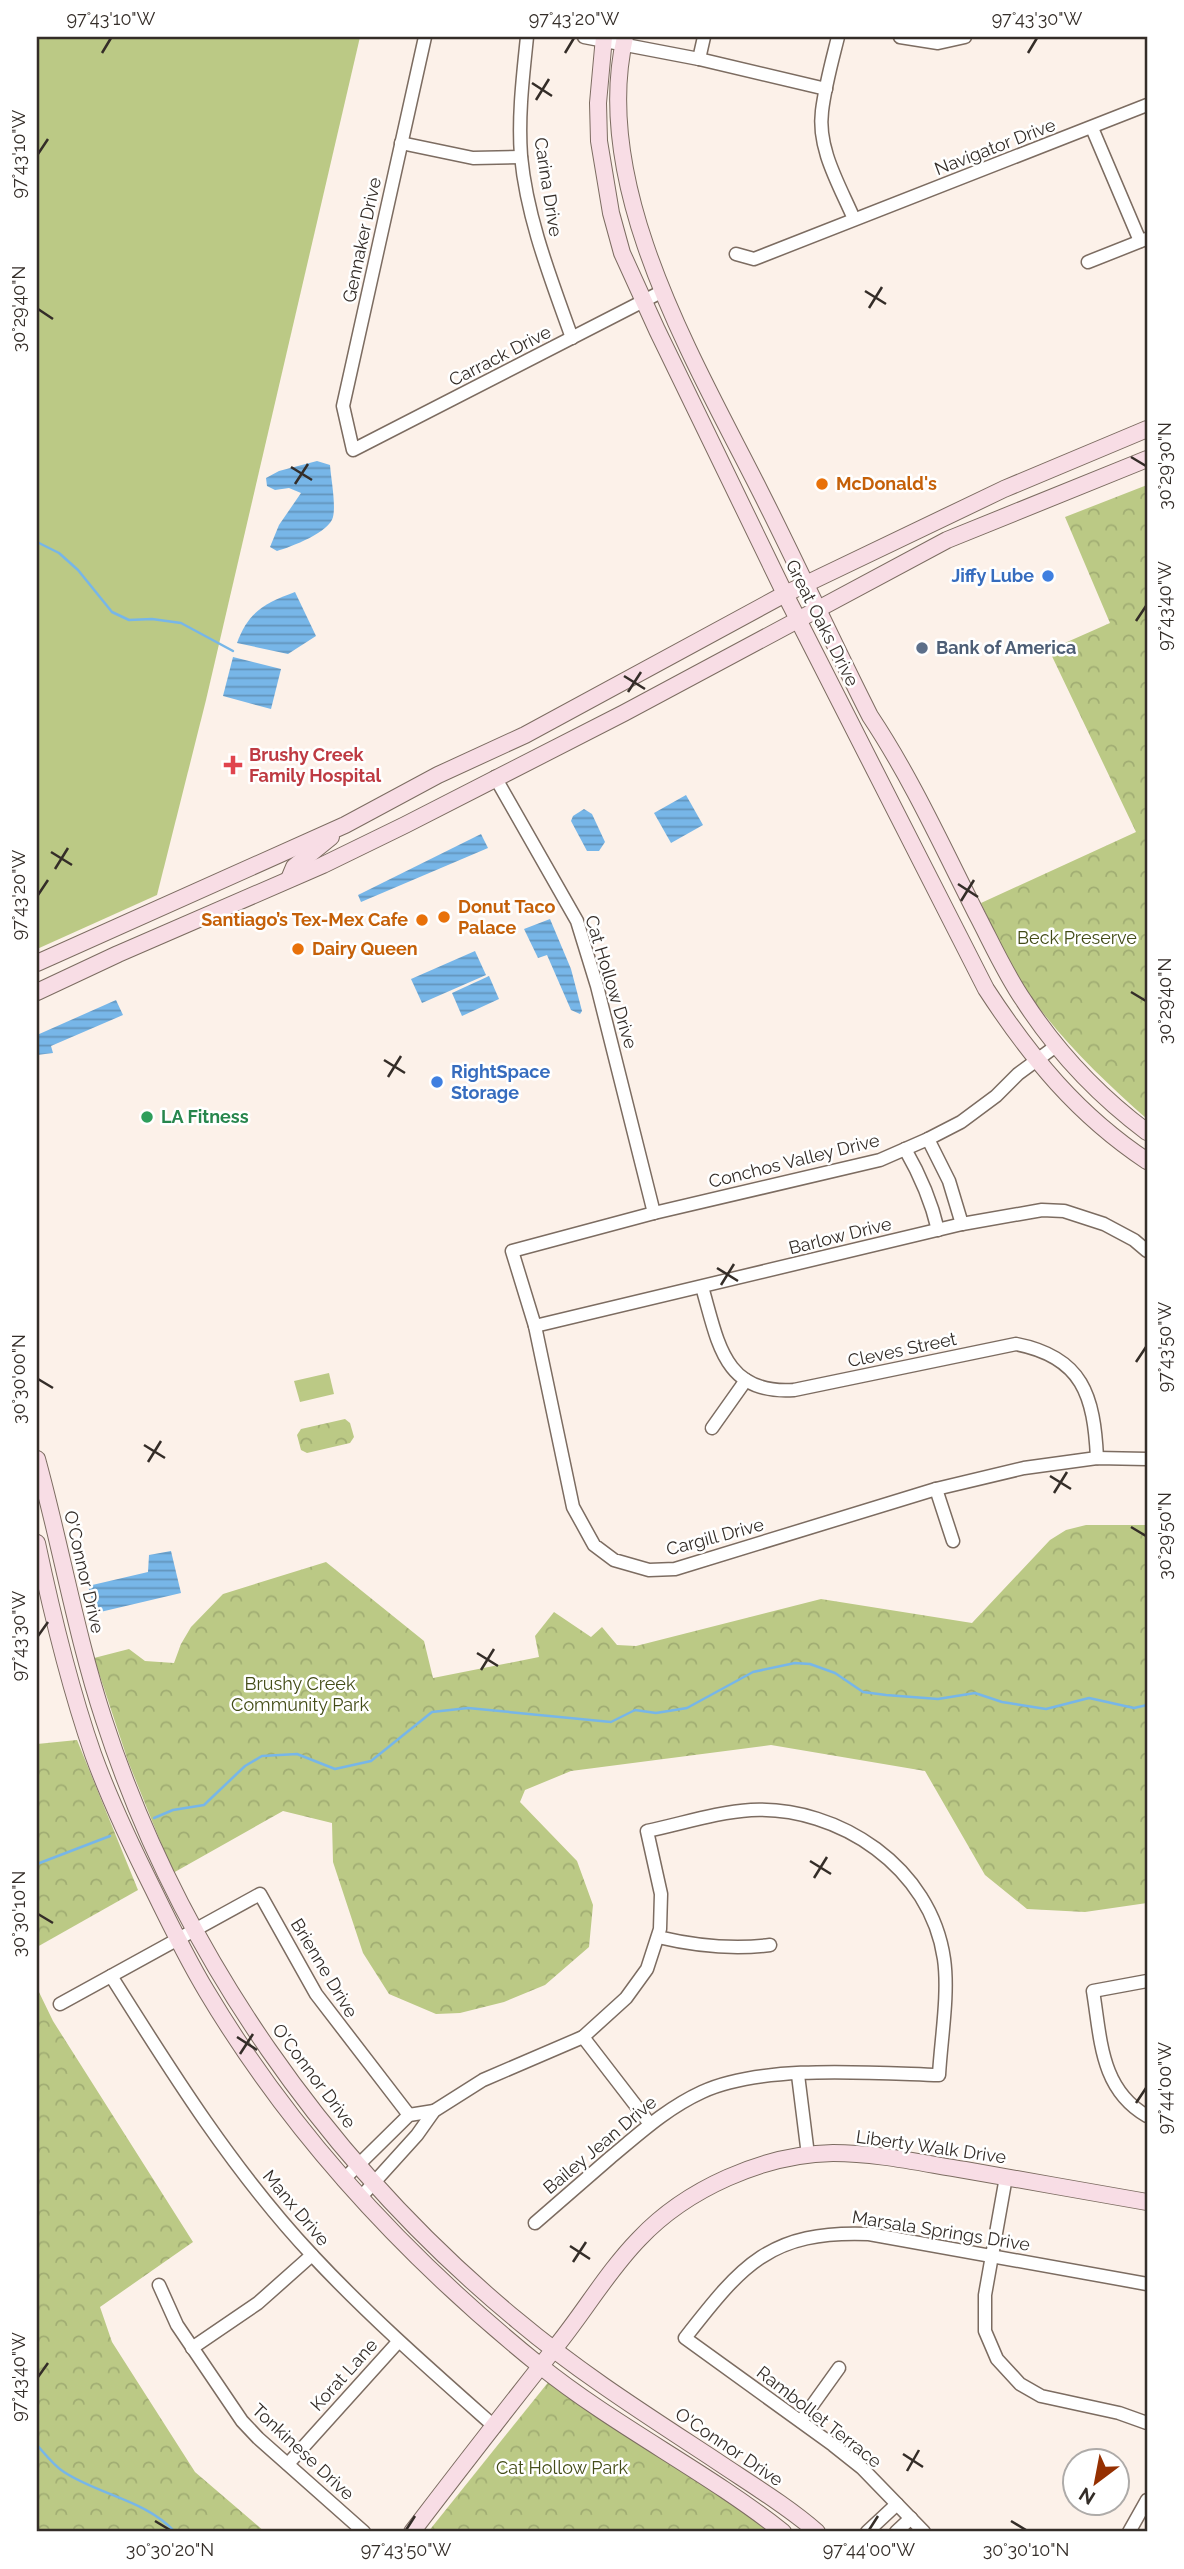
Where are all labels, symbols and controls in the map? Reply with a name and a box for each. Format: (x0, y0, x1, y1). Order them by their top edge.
text: 97°43'10"W (67, 8, 156, 29)
text: 97°43'20"W (529, 8, 619, 29)
text: 97°43'30"W (992, 8, 1083, 29)
text: 97°43'10"W (8, 109, 29, 198)
street label: Navigator Drive (931, 114, 1059, 179)
street label: Carina Drive (530, 136, 567, 238)
street label: Gennaker Drive (338, 175, 385, 304)
text: 30°29'40"N (8, 266, 29, 352)
street label: Carrack Drive (445, 321, 555, 390)
text: 30°29'30"N (1154, 422, 1175, 510)
place label: McDonald's (836, 473, 937, 494)
marker: McDonald's (814, 476, 830, 492)
street label: Great Oaks Drive (782, 556, 864, 690)
text: 97°43'40"W (1154, 561, 1175, 651)
place label: Jiffy Lube (951, 565, 1034, 586)
marker: Jiffy Lube (1040, 568, 1056, 584)
place label: Bank of America (936, 637, 1076, 658)
marker: Bank of America (914, 640, 930, 656)
place label: Brushy Creek Family Hospital (249, 744, 382, 786)
marker: Brushy Creek Family Hospital (223, 755, 243, 775)
text: 97°43'20"W (8, 850, 29, 940)
place label: Donut Taco Palace (458, 896, 555, 938)
place label: Santiago’s Tex-Mex Cafe (201, 909, 408, 930)
marker: Donut Taco Palace (436, 909, 452, 925)
marker: Santiago’s Tex-Mex Cafe (414, 912, 430, 928)
street label: Cat Hollow Drive (581, 913, 642, 1052)
park label: Beck Preserve (1017, 927, 1137, 948)
place label: Dairy Queen (312, 938, 418, 959)
marker: Dairy Queen (290, 941, 306, 957)
text: 30°29'40"N (1154, 958, 1175, 1044)
place label: RightSpace Storage (451, 1061, 550, 1103)
marker: RightSpace Storage (429, 1074, 445, 1090)
place label: LA Fitness (161, 1106, 249, 1127)
marker: LA Fitness (139, 1109, 155, 1125)
street label: Conchos Valley Drive (706, 1129, 882, 1192)
street label: Barlow Drive (786, 1213, 894, 1258)
text: 97°43'50"W (1154, 1301, 1175, 1392)
street label: Cleves Street (846, 1328, 958, 1371)
text: 30°30'00"N (8, 1334, 29, 1424)
text: 30°29'50"N (1154, 1492, 1175, 1580)
street label: O'Connor Drive (60, 1508, 109, 1636)
street label: Cargill Drive (664, 1513, 766, 1560)
text: 97°43'30"W (8, 1590, 29, 1681)
park label: Brushy Creek Community Park (231, 1673, 369, 1715)
text: 30°30'10"N (8, 1871, 29, 1957)
street label: Brienne Drive (287, 1914, 362, 2021)
street label: O'Connor Drive (268, 2019, 361, 2132)
text: 97°44'00"W (1154, 2042, 1175, 2134)
street label: Bailey Jean Drive (539, 2091, 661, 2198)
street label: Liberty Walk Drive (855, 2126, 1008, 2167)
street label: Manx Drive (259, 2165, 334, 2250)
street label: Marsala Springs Drive (851, 2206, 1032, 2255)
text: 97°43'40"W (8, 2332, 29, 2422)
street label: Korat Lane (306, 2334, 382, 2415)
street label: Rambollet Terrace (753, 2361, 886, 2472)
street label: Tonkinese Drive (248, 2399, 359, 2504)
street label: O'Connor Drive (671, 2403, 787, 2491)
north arrow (1062, 2446, 1132, 2516)
park label: Cat Hollow Park (496, 2457, 629, 2478)
text: N (1075, 2483, 1099, 2510)
text: 30°30'20"N (126, 2539, 214, 2560)
text: 97°43'50"W (361, 2539, 452, 2560)
text: 97°44'00"W (823, 2539, 915, 2560)
text: 30°30'10"N (983, 2539, 1069, 2560)

